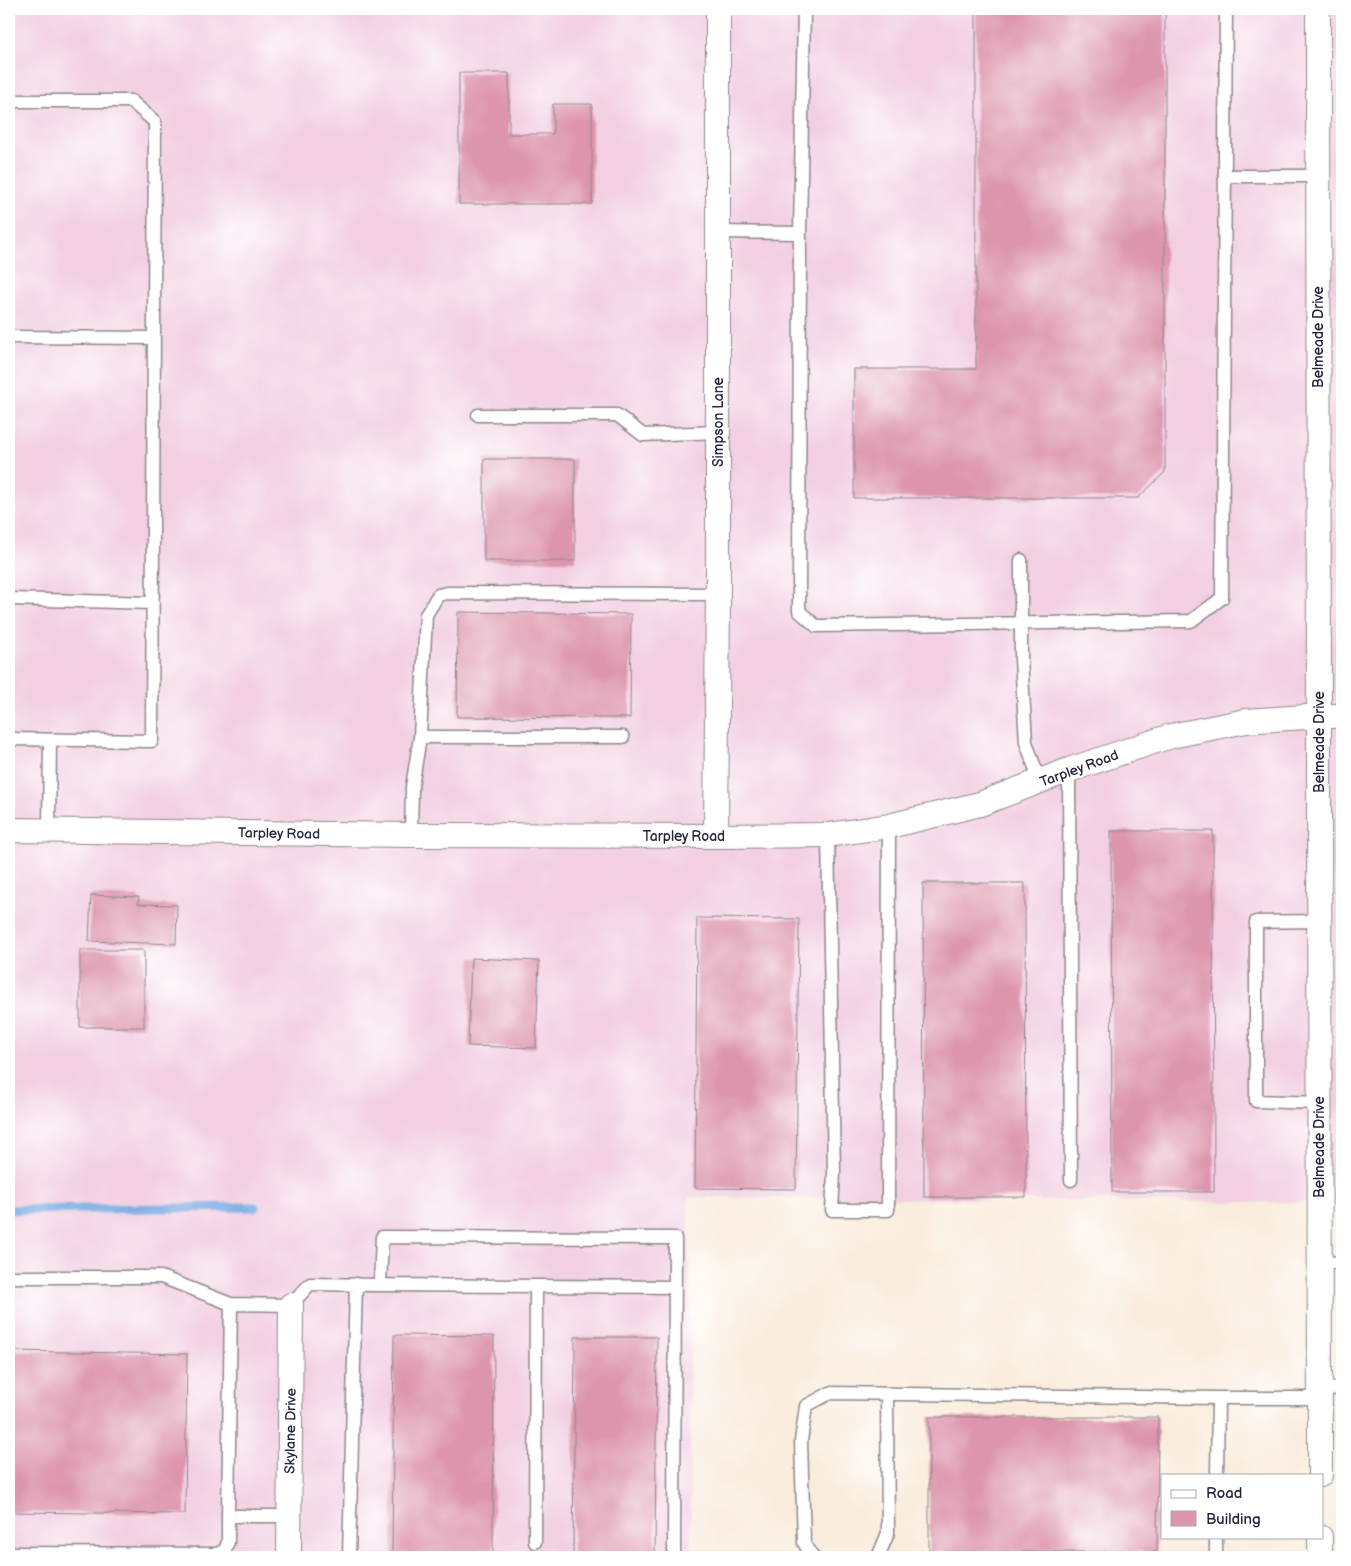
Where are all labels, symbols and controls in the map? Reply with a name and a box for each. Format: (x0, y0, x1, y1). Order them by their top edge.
street label: Belmeade Drive (1310, 286, 1327, 388)
street label: Simpson Lane (710, 377, 727, 467)
street label: Belmeade Drive (1311, 691, 1328, 793)
street label: Tarpley Road (1038, 746, 1121, 791)
street label: Tarpley Road (238, 824, 320, 843)
street label: Tarpley Road (643, 828, 725, 845)
street label: Belmeade Drive (1311, 1096, 1328, 1198)
street label: Skylane Drive (281, 1388, 300, 1474)
legend (1161, 1474, 1324, 1538)
text: Road (1206, 1484, 1242, 1503)
text: Building (1206, 1510, 1261, 1529)

